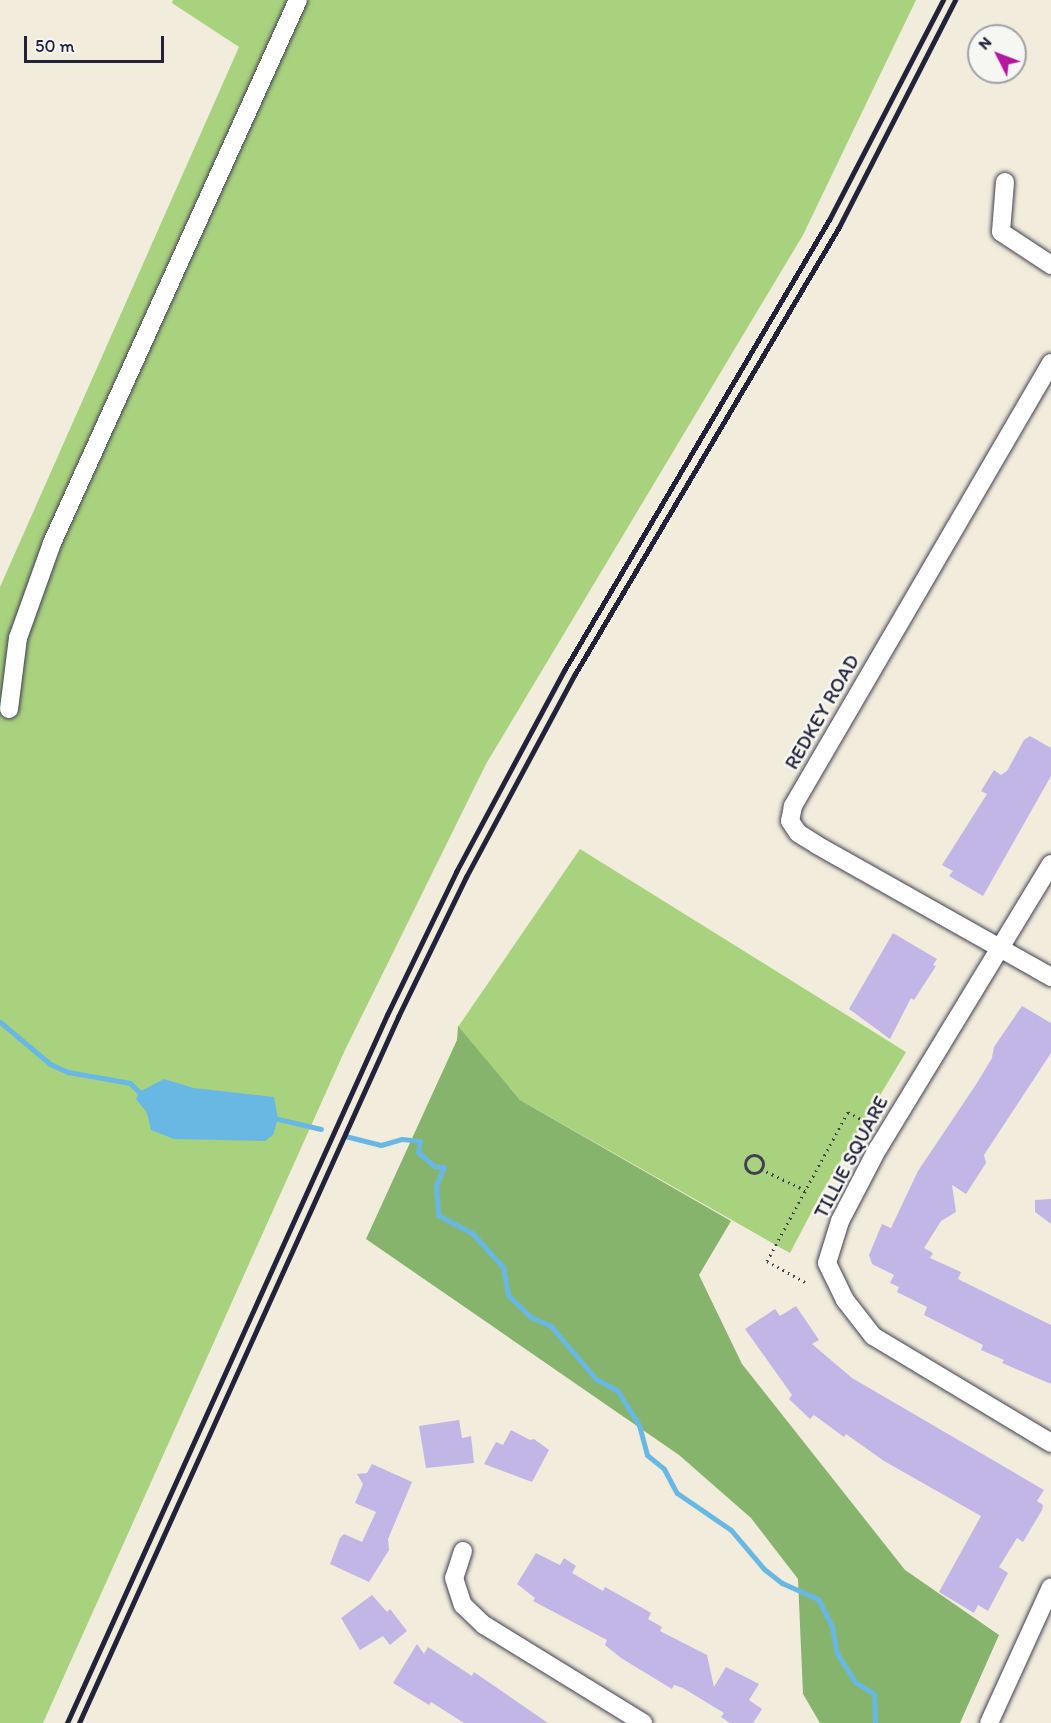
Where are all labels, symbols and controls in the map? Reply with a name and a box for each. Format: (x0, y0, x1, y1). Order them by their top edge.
scale bar (27, 24, 166, 62)
north arrow (967, 24, 1027, 84)
text: N (974, 33, 995, 53)
text: 50 m (35, 35, 75, 57)
street label: REDKEY ROAD (780, 651, 864, 773)
street label: TILLIE SQUARE (809, 1092, 893, 1222)

